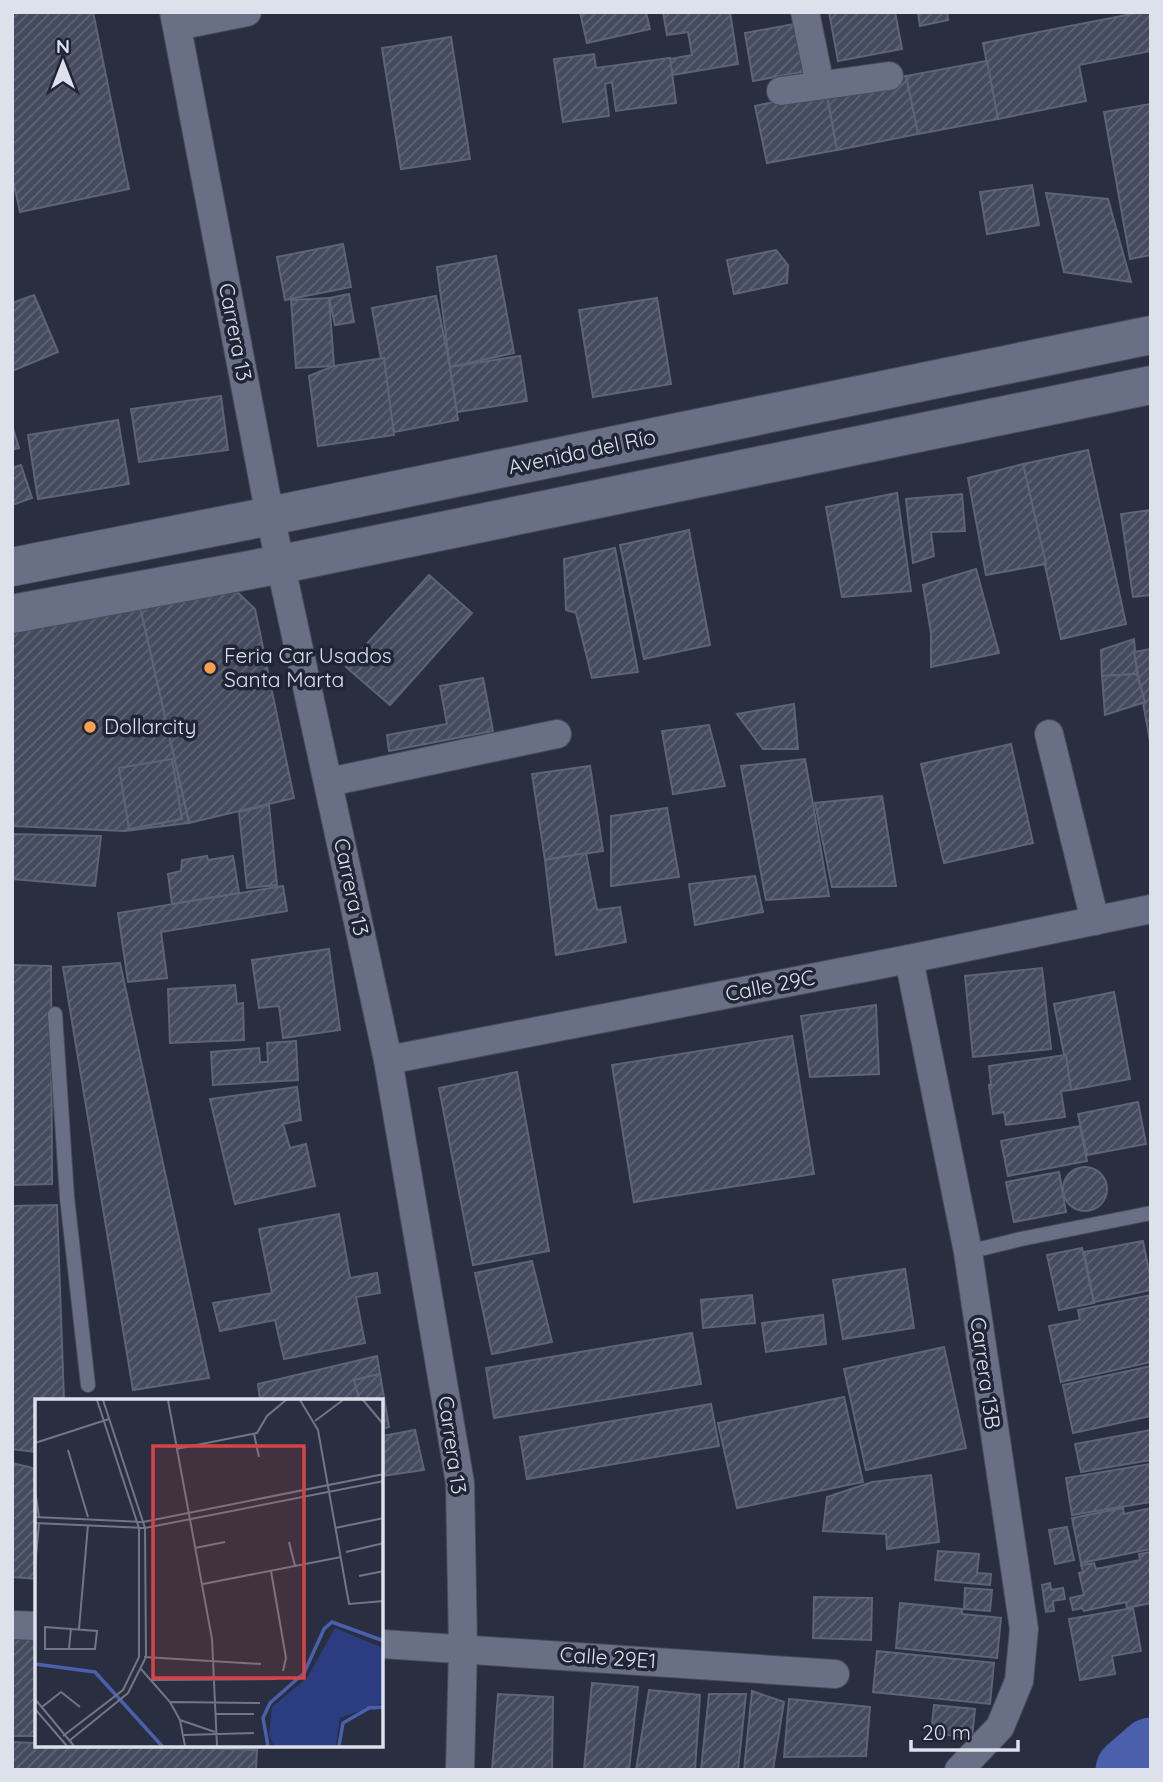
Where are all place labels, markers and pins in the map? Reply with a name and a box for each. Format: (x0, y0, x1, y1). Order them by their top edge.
place label: Feria Car Usados Santa Marta (224, 642, 392, 692)
marker: Feria Car Usados Santa Marta (202, 660, 218, 676)
place label: Dollarcity (104, 713, 196, 739)
marker: Dollarcity (82, 719, 98, 735)

